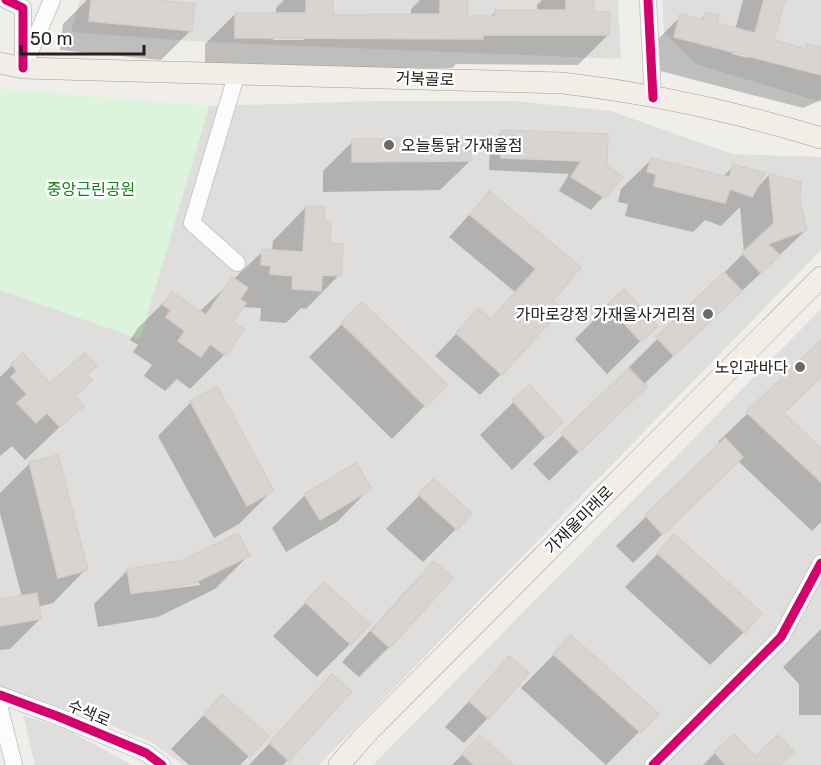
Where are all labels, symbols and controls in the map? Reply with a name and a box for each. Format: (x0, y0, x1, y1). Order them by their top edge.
scale bar (21, 18, 144, 56)
text: 50 m (30, 28, 73, 50)
street label: 거북골로 (395, 68, 455, 90)
place label: 오늘통닭 가재울점 (401, 136, 523, 155)
marker: 오늘통닭 가재울점 (382, 138, 396, 152)
park label: 중앙근린공원 (47, 180, 135, 199)
place label: 가마로강정 가재울사거리점 (515, 305, 696, 324)
marker: 가마로강정 가재울사거리점 (701, 307, 715, 321)
place label: 노인과바다 (714, 358, 788, 377)
marker: 노인과바다 (793, 360, 807, 374)
street label: 가재울미래로 (541, 482, 617, 558)
street label: 수색로 (65, 696, 113, 730)

